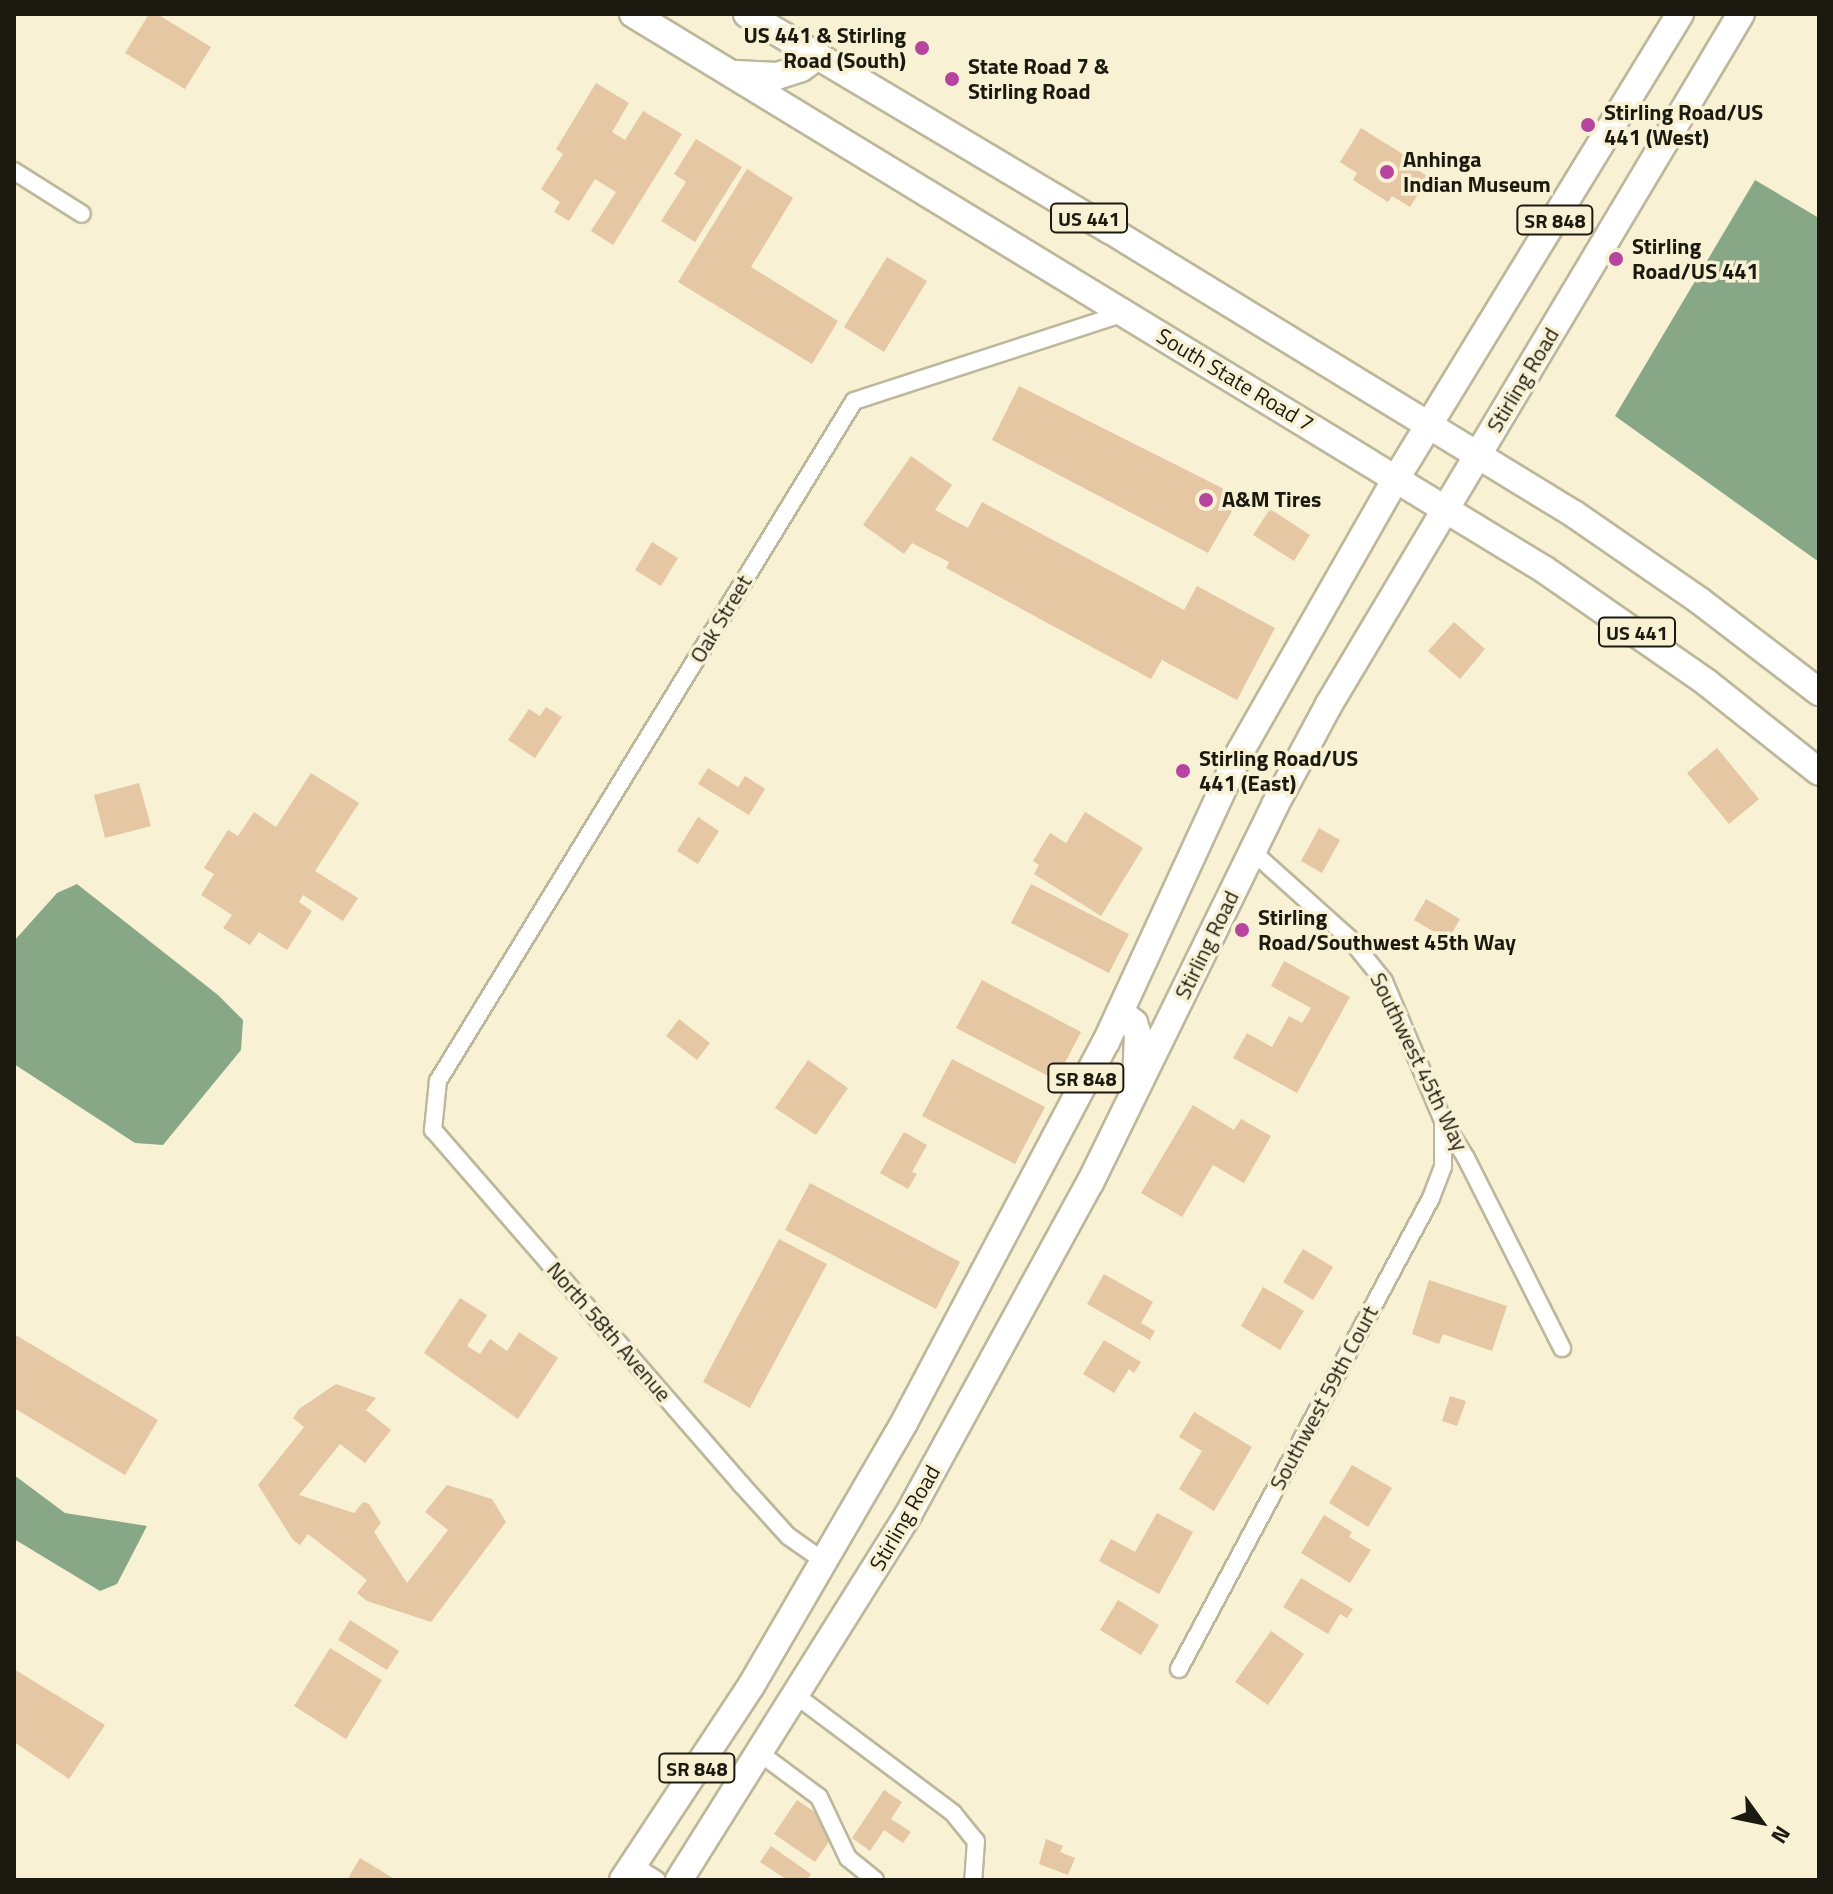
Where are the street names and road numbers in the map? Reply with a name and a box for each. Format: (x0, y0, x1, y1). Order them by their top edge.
road number: US 441 (1049, 202, 1129, 234)
road number: SR 848 (1515, 204, 1595, 236)
street label: South State Road 7 (1152, 323, 1318, 437)
street label: Stirling Road (1481, 323, 1565, 437)
street label: Oak Street (685, 570, 757, 668)
road number: US 441 (1597, 616, 1677, 648)
street label: Stirling Road (1169, 886, 1245, 1004)
street label: Southwest 45th Way (1364, 969, 1474, 1155)
road number: SR 848 (1046, 1062, 1126, 1094)
street label: North 58th Avenue (541, 1257, 677, 1407)
street label: Southwest 59th Court (1264, 1301, 1384, 1495)
street label: Stirling Road (864, 1461, 946, 1575)
road number: SR 848 (657, 1752, 737, 1784)

